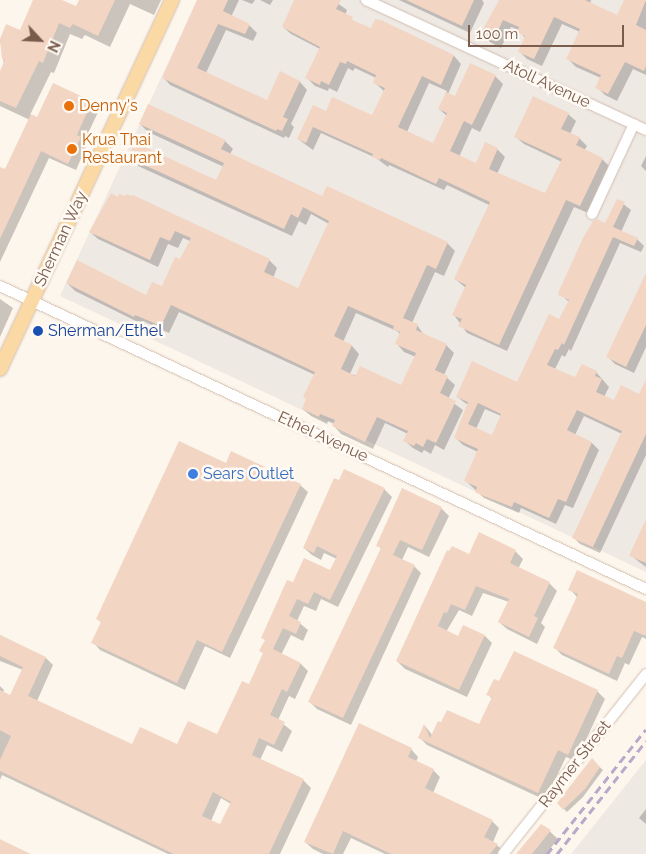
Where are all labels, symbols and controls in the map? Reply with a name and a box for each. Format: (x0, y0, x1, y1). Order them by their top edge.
north arrow (15, 15, 65, 65)
scale bar (471, 15, 627, 47)
text: 100 m (476, 25, 518, 43)
text: N (44, 38, 63, 55)
street label: Atoll Avenue (500, 55, 594, 113)
place label: Denny's (79, 96, 138, 116)
marker: Denny's (63, 100, 75, 112)
place label: Krua Thai Restaurant (82, 130, 162, 168)
marker: Krua Thai Restaurant (66, 143, 78, 155)
street label: Sherman Way (30, 188, 92, 290)
place label: Sherman/Ethel (48, 321, 163, 341)
marker: Sherman/Ethel (32, 325, 44, 337)
street label: Ethel Avenue (274, 408, 372, 466)
place label: Sears Outlet (203, 464, 294, 484)
marker: Sears Outlet (187, 468, 199, 480)
street label: Raymer Street (535, 716, 615, 812)

